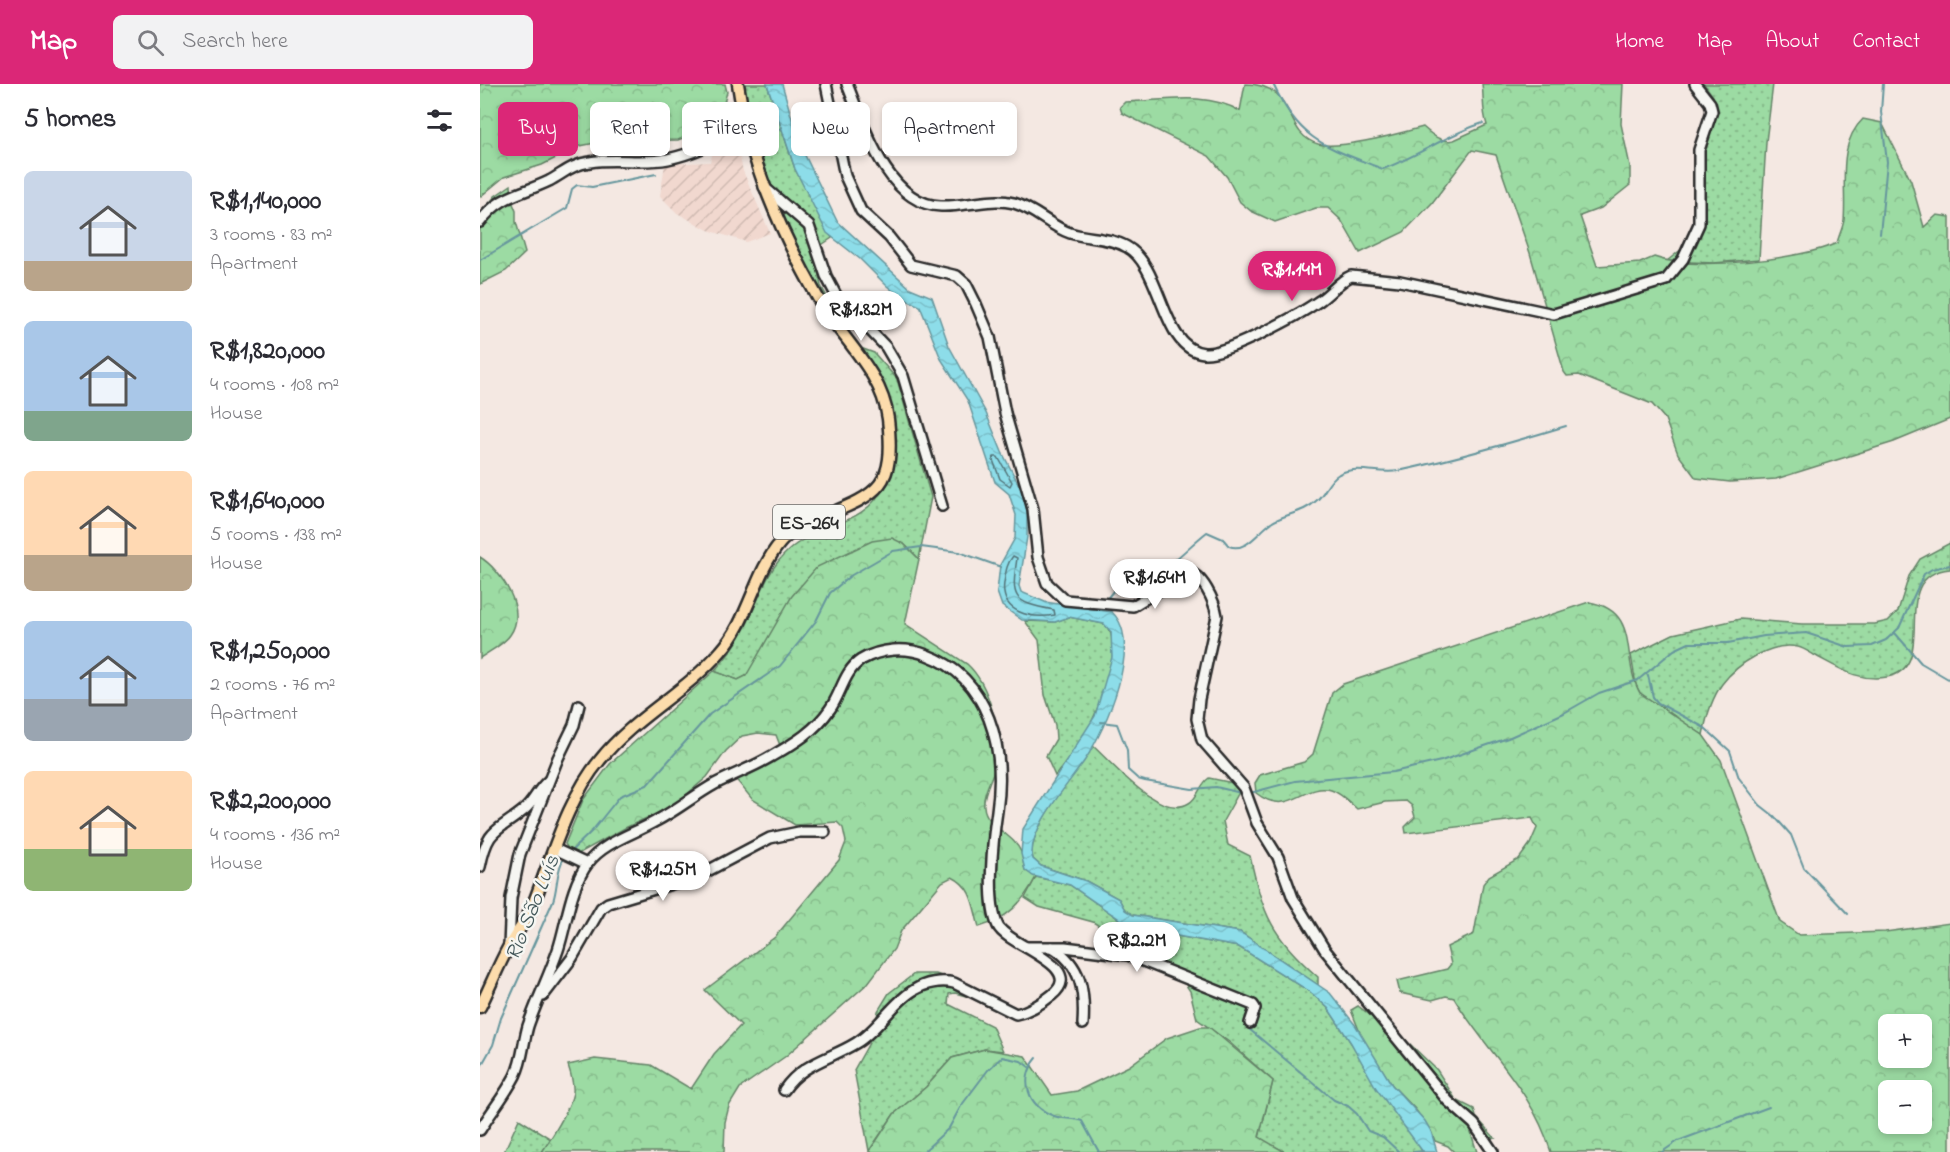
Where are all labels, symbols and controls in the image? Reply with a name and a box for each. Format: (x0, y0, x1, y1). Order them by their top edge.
search box (113, 15, 533, 69)
text: Map (30, 22, 77, 63)
icon: search (134, 26, 167, 59)
text: Search here (182, 26, 288, 58)
text: Home (1615, 27, 1664, 57)
text: Map (1697, 27, 1732, 57)
text: About (1765, 27, 1819, 57)
text: Contact (1852, 27, 1920, 57)
text: 5 homes (24, 101, 116, 139)
chip: Buy (498, 102, 578, 156)
chip: Rent (590, 102, 670, 156)
chip: Filters (682, 102, 779, 156)
chip: New (791, 102, 870, 156)
chip: Apartment (882, 102, 1017, 156)
icon: filters (423, 104, 456, 137)
text: R$1,140,000 (210, 183, 321, 221)
icon: home (72, 195, 144, 267)
text: 3 rooms · 83 m² (210, 221, 332, 250)
text: Apartment (210, 250, 298, 279)
pin: R$1.14M (1237, 251, 1347, 302)
text: R$1.14M (1262, 256, 1322, 285)
pin: R$1.82M (806, 291, 916, 342)
text: R$1.82M (829, 296, 893, 325)
text: R$1,820,000 (210, 333, 325, 371)
icon: home (72, 345, 144, 417)
text: 4 rooms · 108 m² (210, 371, 339, 400)
text: House (210, 400, 263, 429)
text: R$1,640,000 (210, 483, 324, 521)
icon: home (72, 495, 144, 567)
road number: ES-264 (773, 505, 845, 539)
text: 5 rooms · 138 m² (210, 521, 342, 550)
text: House (210, 550, 263, 579)
pin: R$1.64M (1100, 559, 1210, 610)
text: R$1.64M (1124, 564, 1186, 593)
text: R$1,250,000 (210, 633, 330, 671)
icon: home (72, 645, 144, 717)
text: 2 rooms · 76 m² (210, 671, 335, 700)
text: Apartment (210, 700, 298, 729)
text: R$2,200,000 (210, 783, 331, 821)
icon: home (72, 795, 144, 867)
text: 4 rooms · 136 m² (210, 821, 340, 850)
text: House (210, 850, 263, 879)
water label: Rio São Luís (498, 850, 570, 966)
pin: R$1.25M (608, 851, 718, 902)
text: R$1.25M (629, 856, 697, 885)
pin: R$2.2M (1088, 922, 1186, 973)
text: R$2.2M (1107, 927, 1167, 956)
map controls (1878, 1014, 1932, 1134)
button: + (1878, 1014, 1932, 1068)
button: − (1878, 1080, 1932, 1134)

